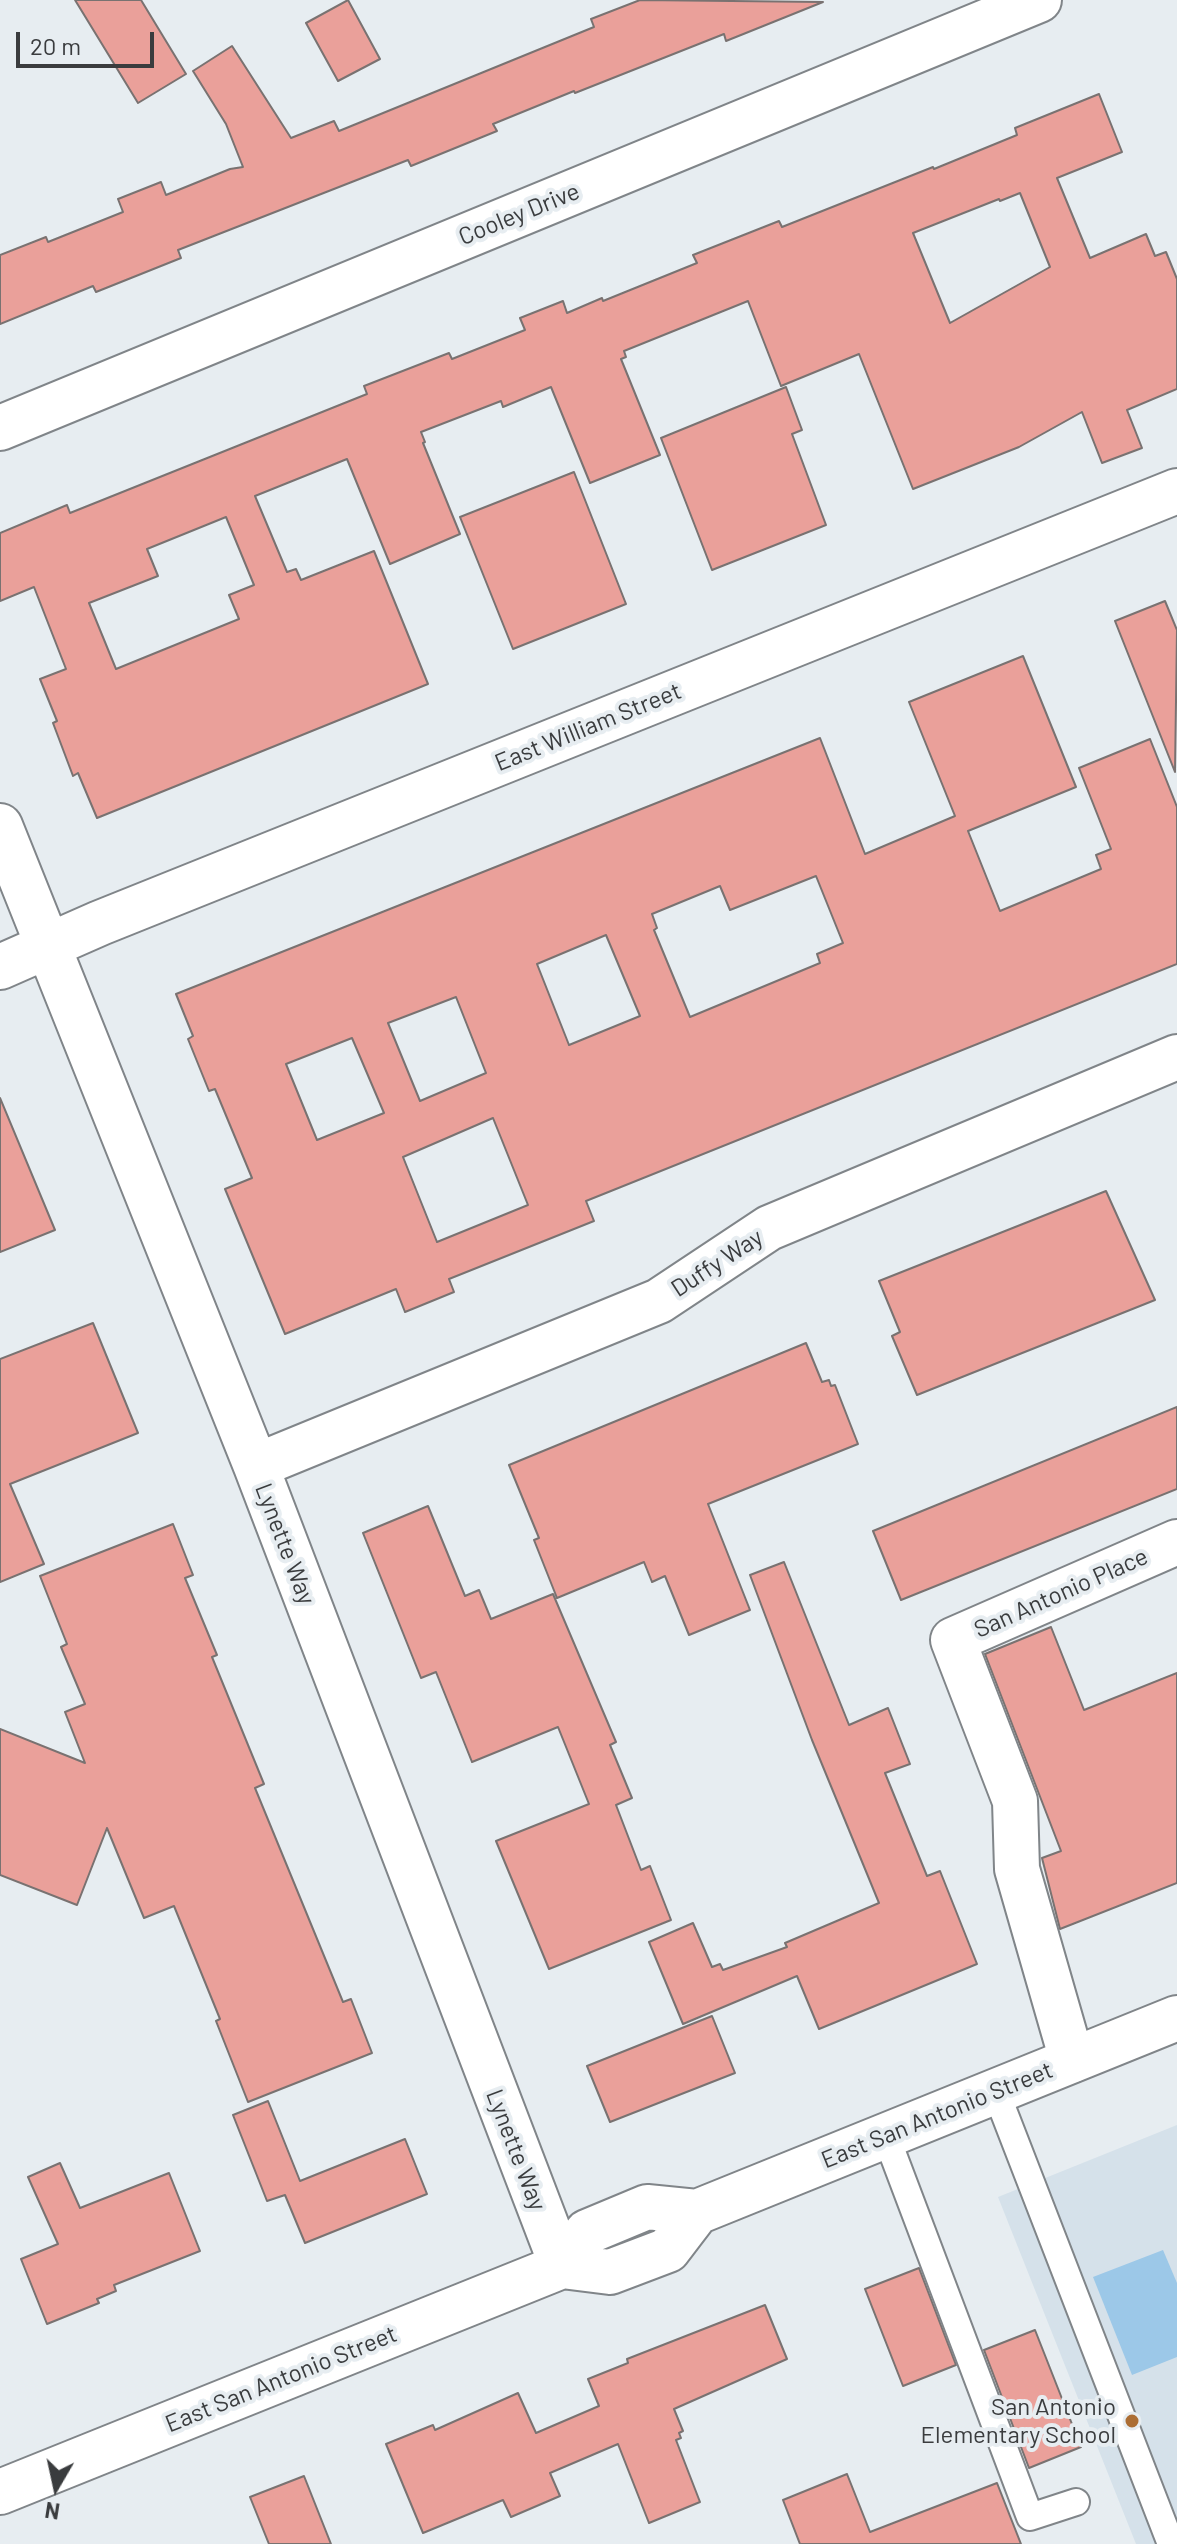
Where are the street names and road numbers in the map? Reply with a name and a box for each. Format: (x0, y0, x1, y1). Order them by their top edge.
street label: Cooley Drive (454, 177, 584, 251)
street label: East William Street (491, 676, 685, 778)
street label: Duffy Way (666, 1223, 768, 1303)
street label: Lynette Way (249, 1479, 321, 1609)
street label: San Antonio Place (970, 1542, 1152, 1644)
street label: East San Antonio Street (817, 2055, 1057, 2175)
street label: Lynette Way (480, 2085, 552, 2215)
street label: East San Antonio Street (161, 2319, 401, 2439)

